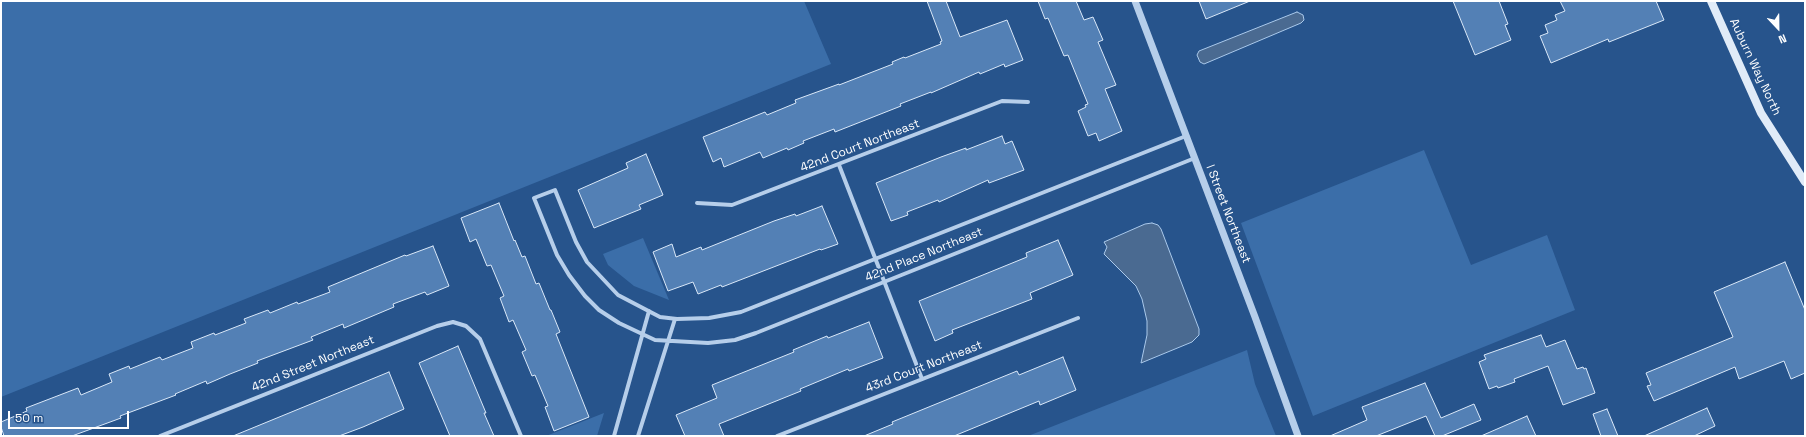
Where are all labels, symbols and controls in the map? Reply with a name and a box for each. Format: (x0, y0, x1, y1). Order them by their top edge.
north arrow (1758, 8, 1798, 48)
street label: Auburn Way North (1726, 16, 1784, 118)
street label: 42nd Court Northeast (798, 117, 922, 175)
street label: I Street Northeast (1203, 163, 1253, 265)
street label: 42nd Place Northeast (863, 225, 985, 285)
street label: 42nd Street Northeast (250, 333, 376, 395)
street label: 43rd Court Northeast (864, 338, 984, 396)
scale bar (10, 403, 131, 429)
text: 50 m (15, 410, 43, 426)

